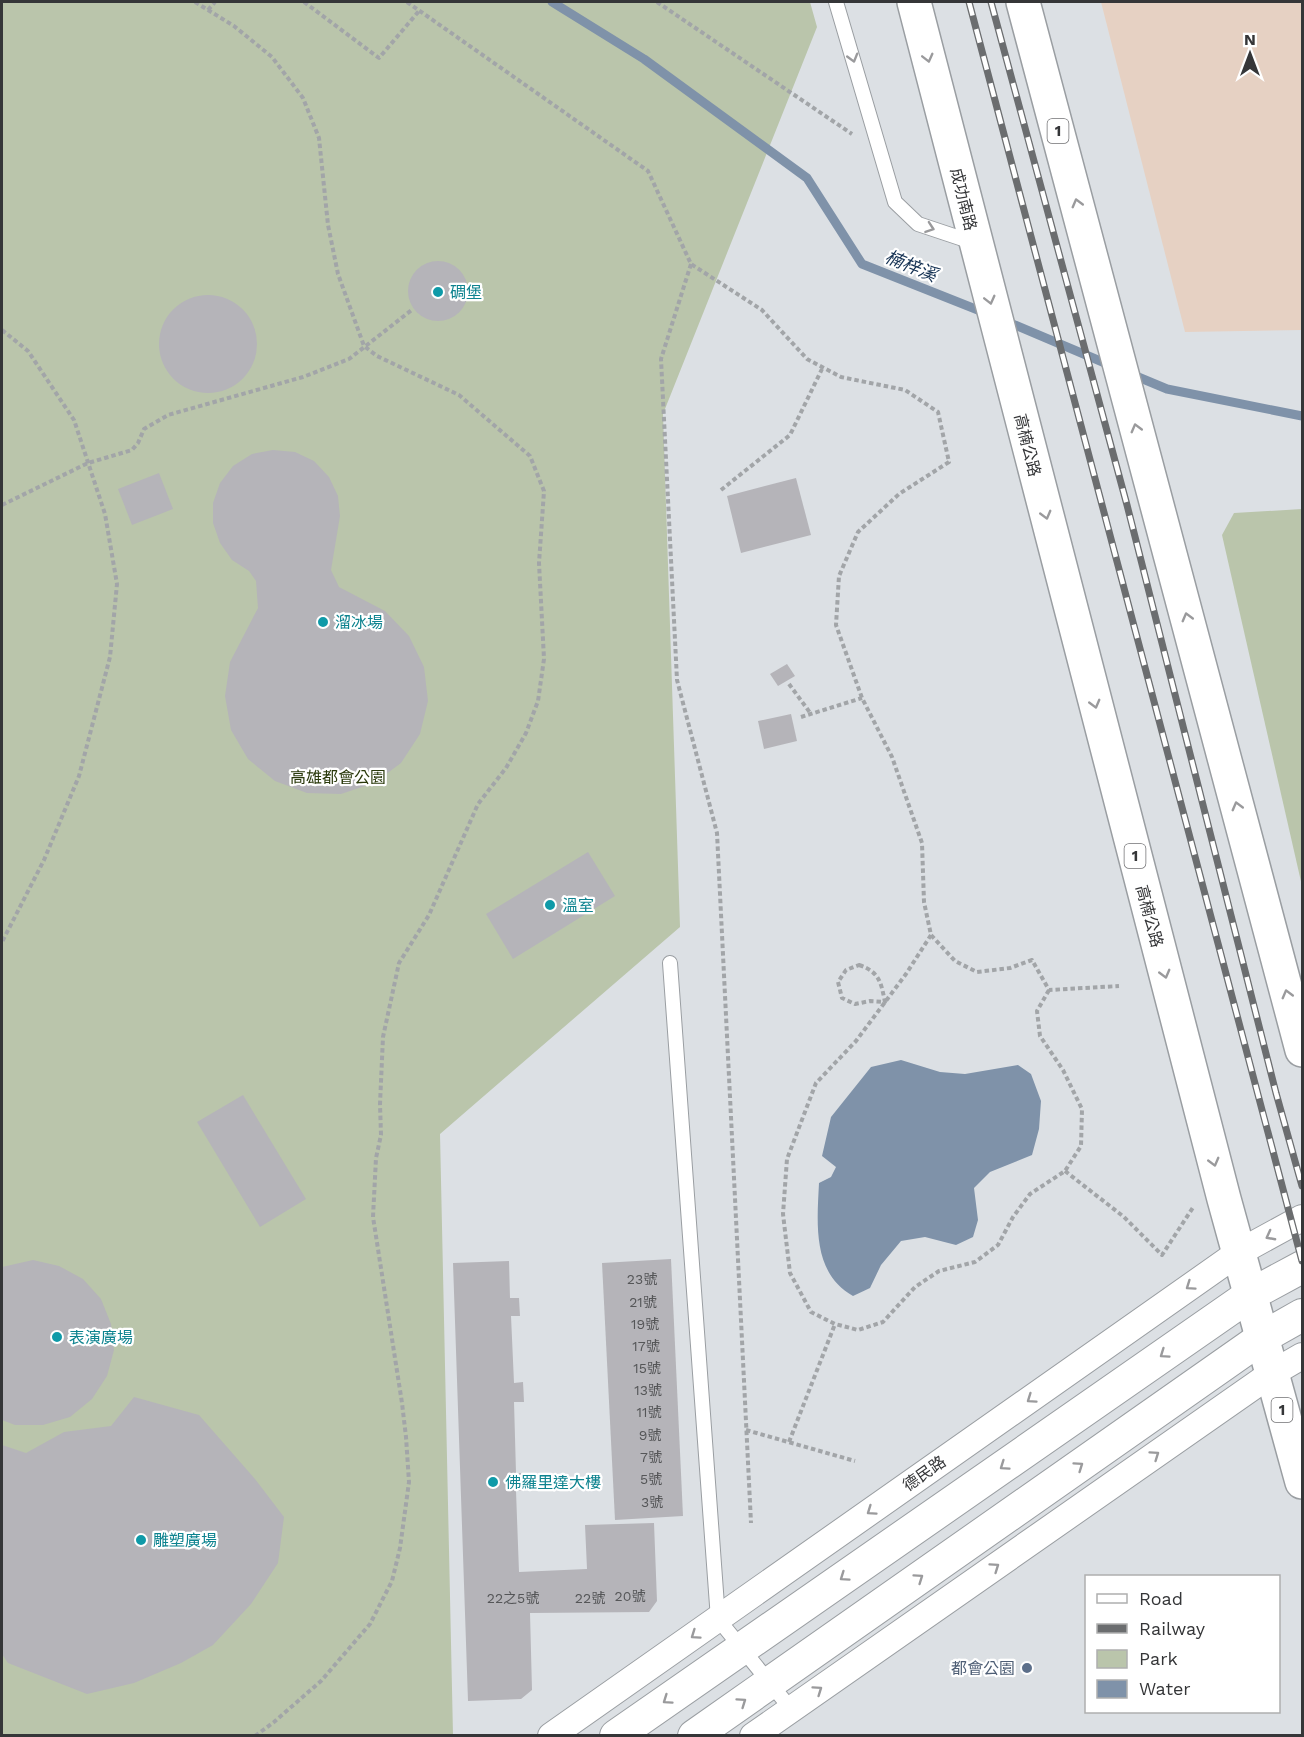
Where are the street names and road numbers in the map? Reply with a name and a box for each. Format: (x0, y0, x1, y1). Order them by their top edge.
road number: 1 (1048, 119, 1068, 143)
street label: 成功南路 (947, 166, 980, 232)
street label: 高楠公路 (1011, 412, 1044, 478)
road number: 1 (1124, 844, 1146, 868)
street label: 高楠公路 (1132, 883, 1167, 950)
road number: 1 (1272, 1398, 1292, 1422)
street label: 德民路 (899, 1452, 949, 1495)

